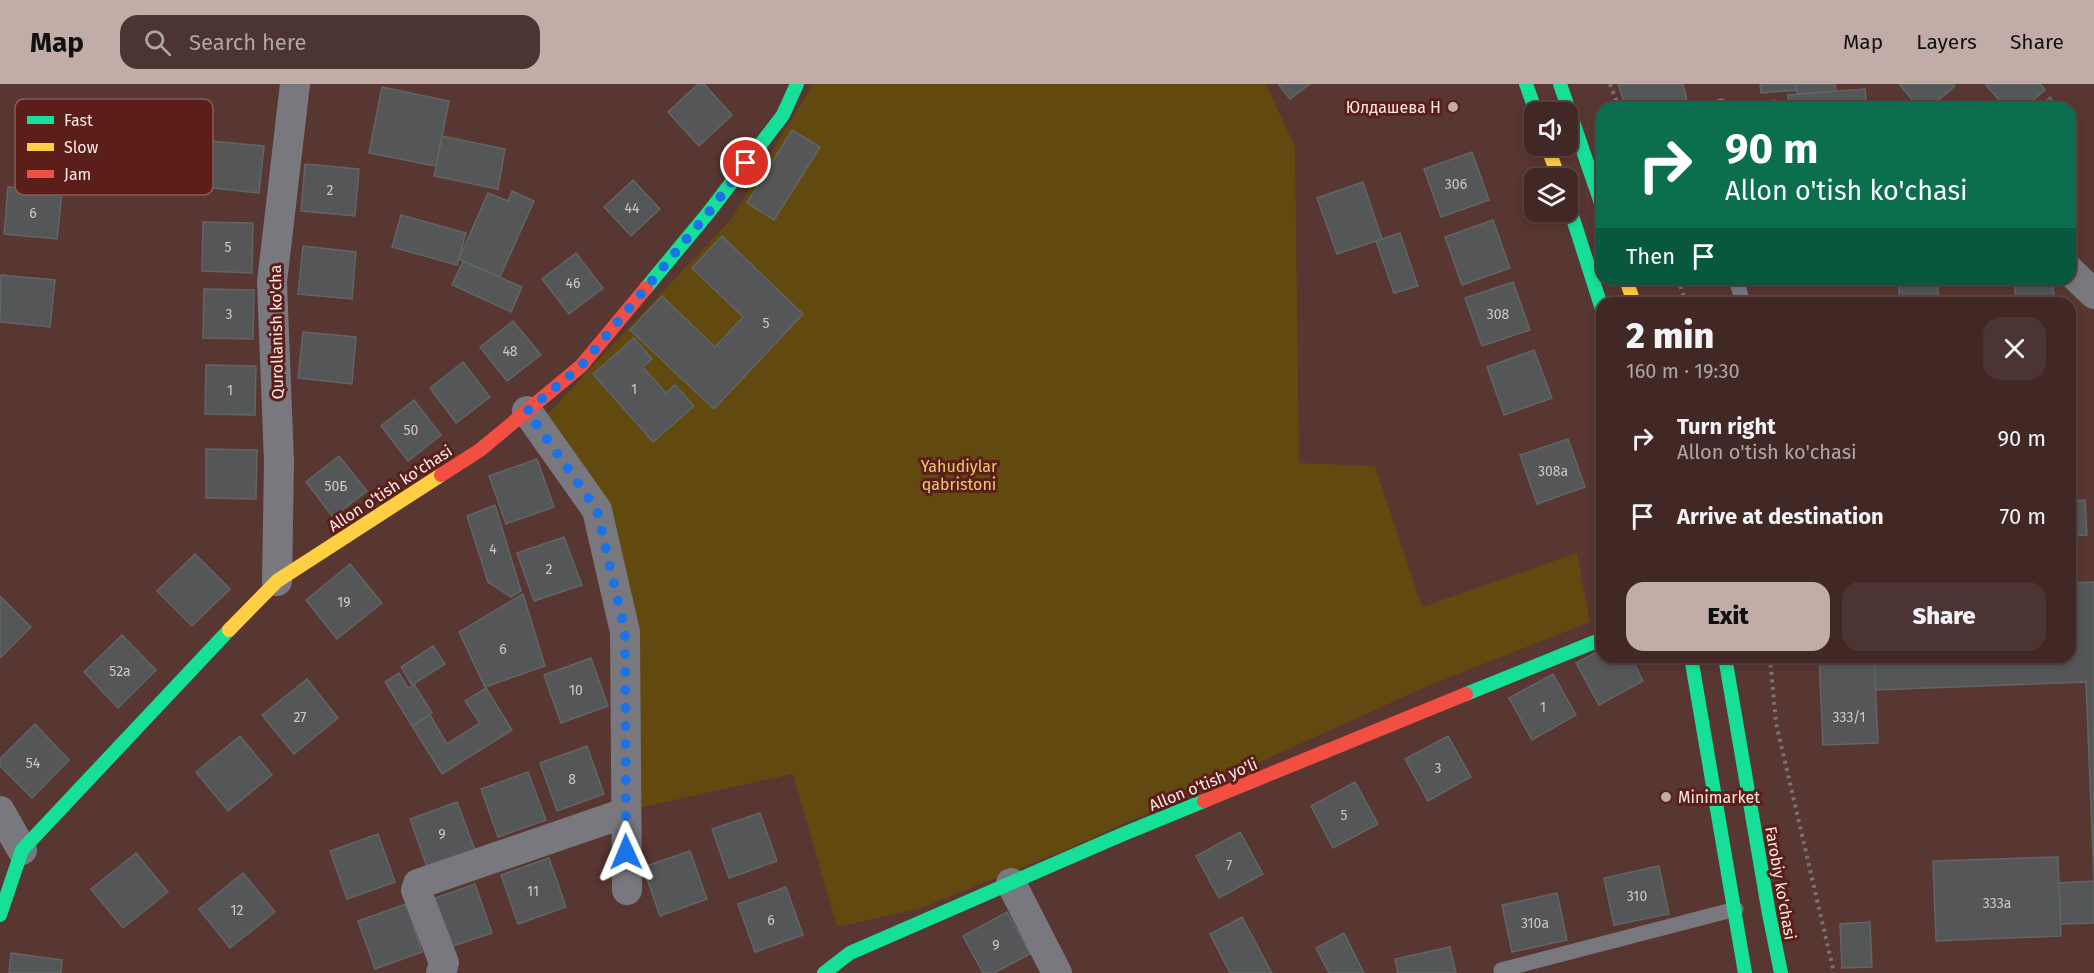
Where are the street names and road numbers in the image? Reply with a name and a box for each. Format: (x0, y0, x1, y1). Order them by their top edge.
street label: Qurollanish ko'cha (266, 264, 287, 399)
street label: Allon o'tish ko'chasi (325, 441, 456, 536)
street label: Allon o'tish yo'li (1146, 754, 1260, 815)
street label: Farobiy ko'chasi (1761, 825, 1800, 941)

